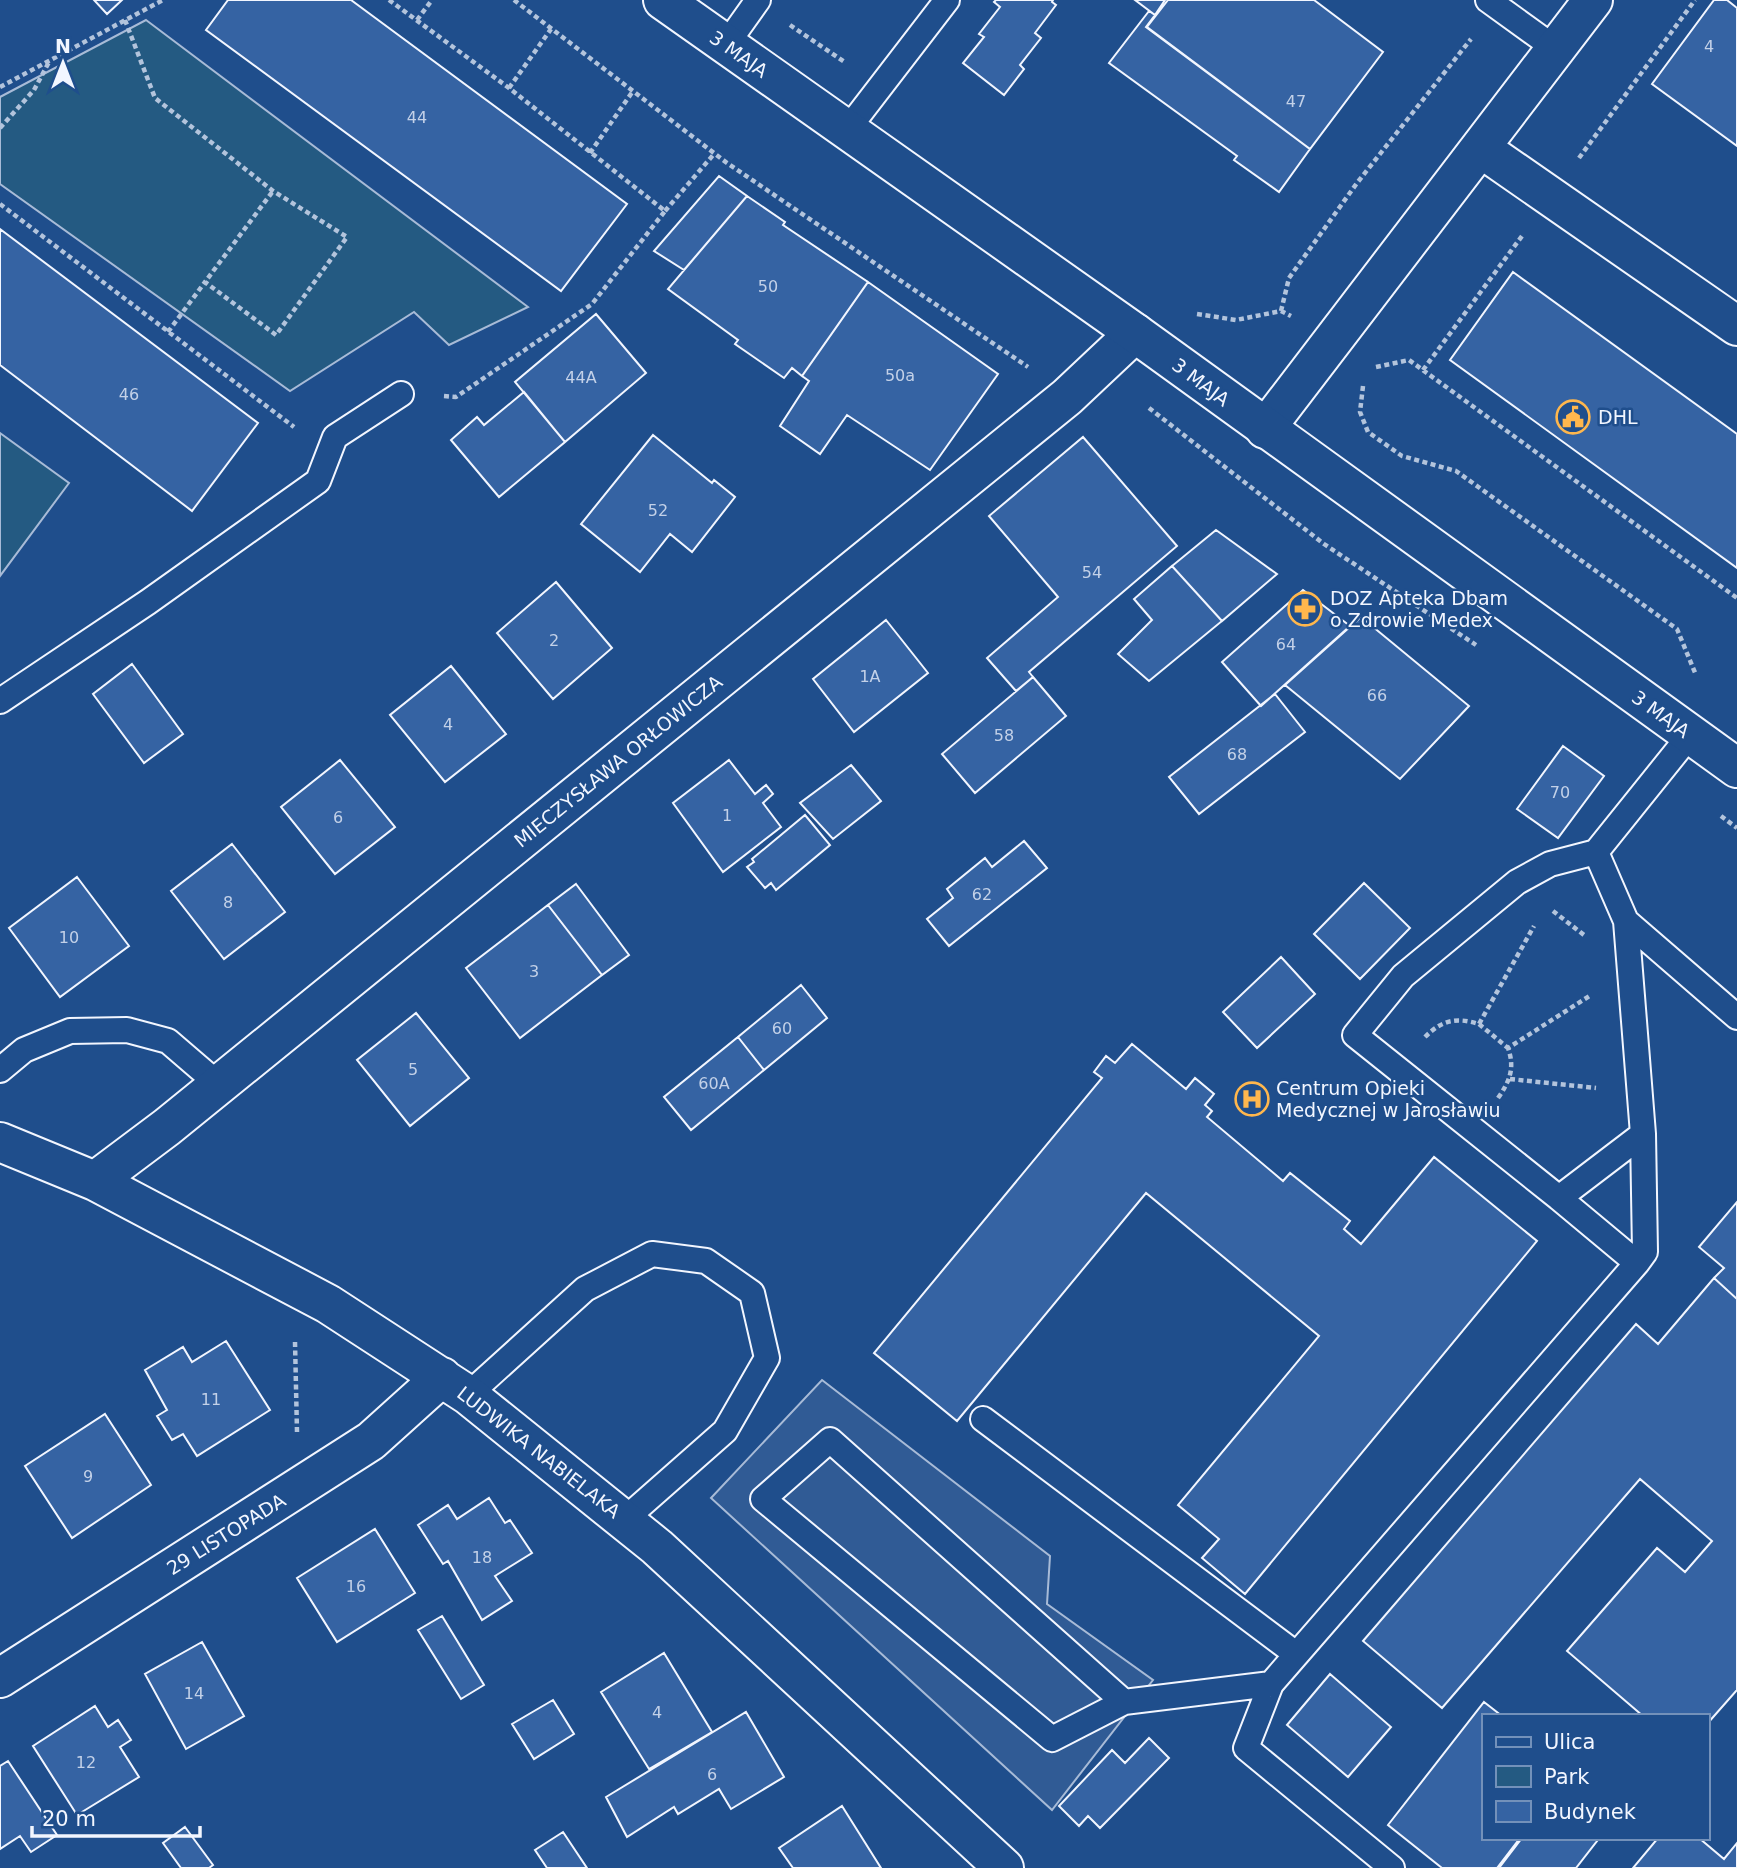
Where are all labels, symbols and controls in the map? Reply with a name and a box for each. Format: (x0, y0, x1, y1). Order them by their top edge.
street label: 3 MAJA (706, 26, 772, 82)
north arrow (28, 28, 98, 98)
text: N (55, 35, 71, 57)
house number: 4 (1704, 37, 1714, 56)
house number: 47 (1286, 92, 1306, 111)
house number: 44 (407, 108, 427, 127)
house number: 50 (758, 277, 778, 296)
street label: 3 MAJA (1168, 353, 1234, 411)
house number: 50a (885, 366, 915, 385)
house number: 44A (565, 368, 597, 387)
house number: 46 (119, 385, 139, 404)
public building icon: DHL (1554, 398, 1592, 436)
place label: DHL (1598, 406, 1638, 428)
house number: 52 (648, 501, 668, 520)
house number: 54 (1082, 563, 1102, 582)
place label: DOZ Apteka Dbam o Zdrowie Medex (1330, 587, 1508, 631)
pharmacy icon: DOZ Apteka Dbam o Zdrowie Medex (1286, 590, 1324, 628)
house number: 2 (549, 631, 559, 650)
house number: 64 (1276, 635, 1296, 654)
house number: 1A (859, 667, 881, 686)
street label: MIECZYSŁAWA ORŁOWICZA (510, 670, 726, 852)
house number: 66 (1367, 686, 1387, 705)
street label: 3 MAJA (1628, 686, 1694, 742)
house number: 4 (443, 715, 453, 734)
house number: 58 (994, 726, 1014, 745)
house number: 68 (1227, 745, 1247, 764)
house number: 70 (1550, 783, 1570, 802)
house number: 1 (722, 806, 732, 825)
house number: 6 (333, 808, 343, 827)
house number: 62 (972, 885, 992, 904)
house number: 8 (223, 893, 233, 912)
house number: 10 (59, 928, 79, 947)
house number: 3 (529, 962, 539, 981)
house number: 60 (772, 1019, 792, 1038)
house number: 5 (408, 1060, 418, 1079)
house number: 60A (698, 1074, 730, 1093)
place label: Centrum Opieki Medycznej w Jarosławiu (1276, 1077, 1501, 1121)
hospital icon: Centrum Opieki Medycznej w Jarosławiu (1233, 1080, 1271, 1118)
street label: LUDWIKA NABIELAKA (453, 1382, 625, 1522)
house number: 11 (201, 1390, 221, 1409)
house number: 9 (83, 1467, 93, 1486)
street label: 29 LISTOPADA (163, 1489, 289, 1579)
house number: 18 (472, 1548, 492, 1567)
house number: 16 (346, 1577, 366, 1596)
house number: 14 (184, 1684, 204, 1703)
house number: 4 (652, 1703, 662, 1722)
legend (1482, 1714, 1709, 1840)
text: Ulica (1544, 1730, 1595, 1754)
house number: 12 (76, 1753, 96, 1772)
house number: 6 (707, 1765, 717, 1784)
text: Park (1544, 1765, 1590, 1789)
scale bar (32, 1794, 200, 1838)
text: Budynek (1544, 1800, 1637, 1824)
text: 20 m (42, 1807, 96, 1831)

